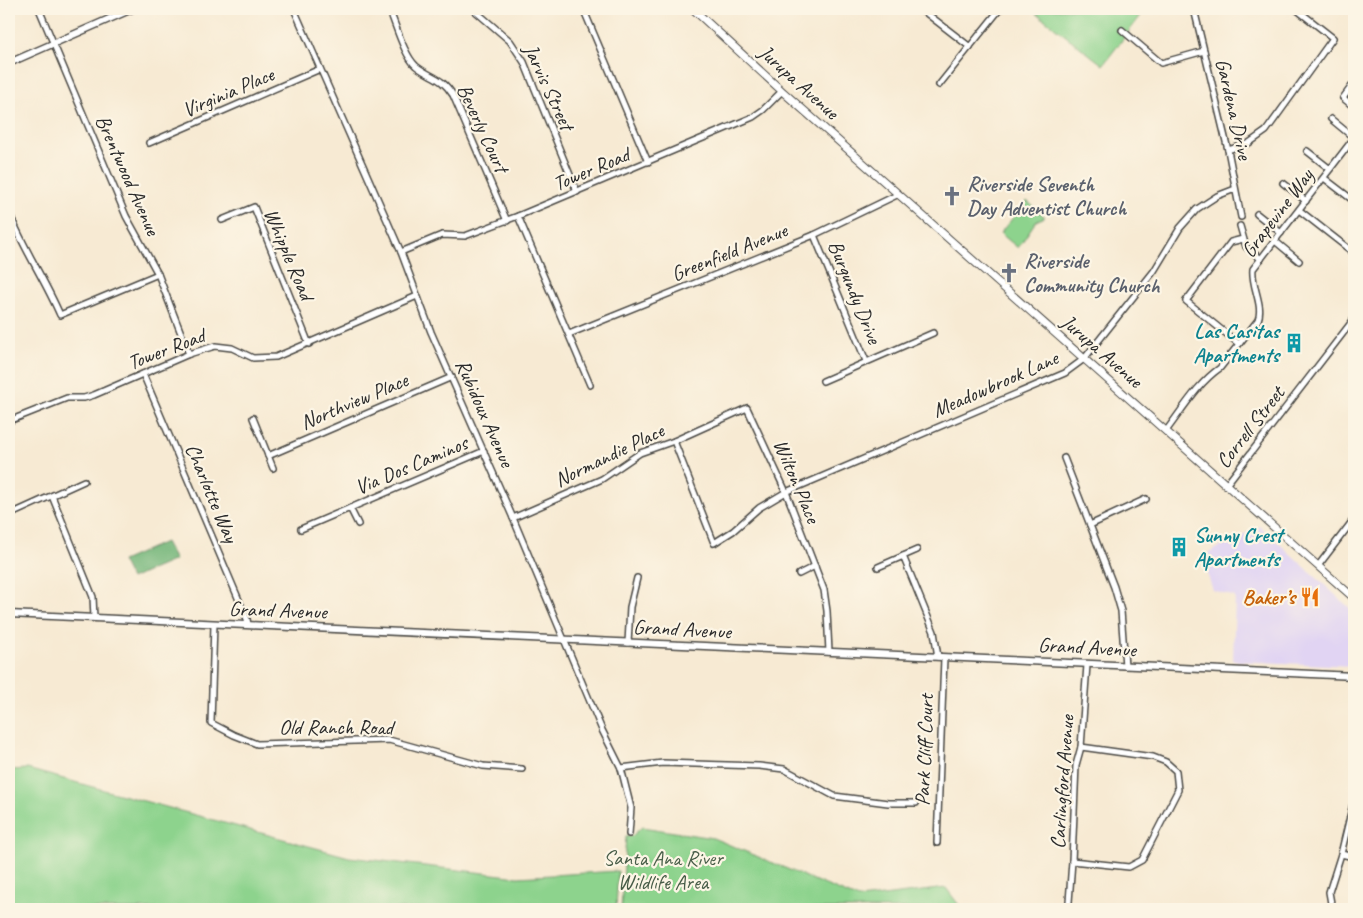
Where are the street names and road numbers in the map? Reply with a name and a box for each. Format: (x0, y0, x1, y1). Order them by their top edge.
street label: Jarvis Street (517, 39, 581, 137)
street label: Jurupa Avenue (753, 39, 845, 126)
street label: Gardena Drive (1210, 56, 1259, 163)
street label: Virginia Place (178, 61, 279, 123)
street label: Beverly Court (451, 80, 516, 179)
street label: Brentwood Avenue (90, 111, 167, 240)
street label: Tower Road (549, 140, 636, 197)
street label: Grapevine Way (1235, 162, 1320, 263)
street label: Whipple Road (258, 204, 321, 307)
street label: Greenfield Avenue (667, 217, 792, 287)
street label: Burgundy Drive (823, 237, 888, 348)
street label: Jurupa Avenue (1055, 308, 1149, 394)
street label: Tower Road (124, 321, 211, 376)
street label: Meadowbrook Lane (928, 344, 1064, 423)
street label: Rubidoux Avenue (450, 355, 521, 473)
street label: Northview Place (296, 366, 413, 435)
street label: Correll Street (1210, 379, 1291, 473)
street label: Normandie Place (550, 417, 669, 493)
street label: Via Dos Caminos (351, 429, 473, 500)
street label: Wilton Place (768, 435, 827, 529)
street label: Charlotte Way (180, 440, 245, 548)
street label: Grand Avenue (229, 595, 330, 625)
street label: Grand Avenue (632, 613, 734, 645)
street label: Grand Avenue (1037, 631, 1139, 663)
street label: Park Cliff Court (909, 692, 939, 806)
street label: Carlingford Avenue (1044, 713, 1080, 850)
street label: Old Ranch Road (279, 714, 396, 740)

